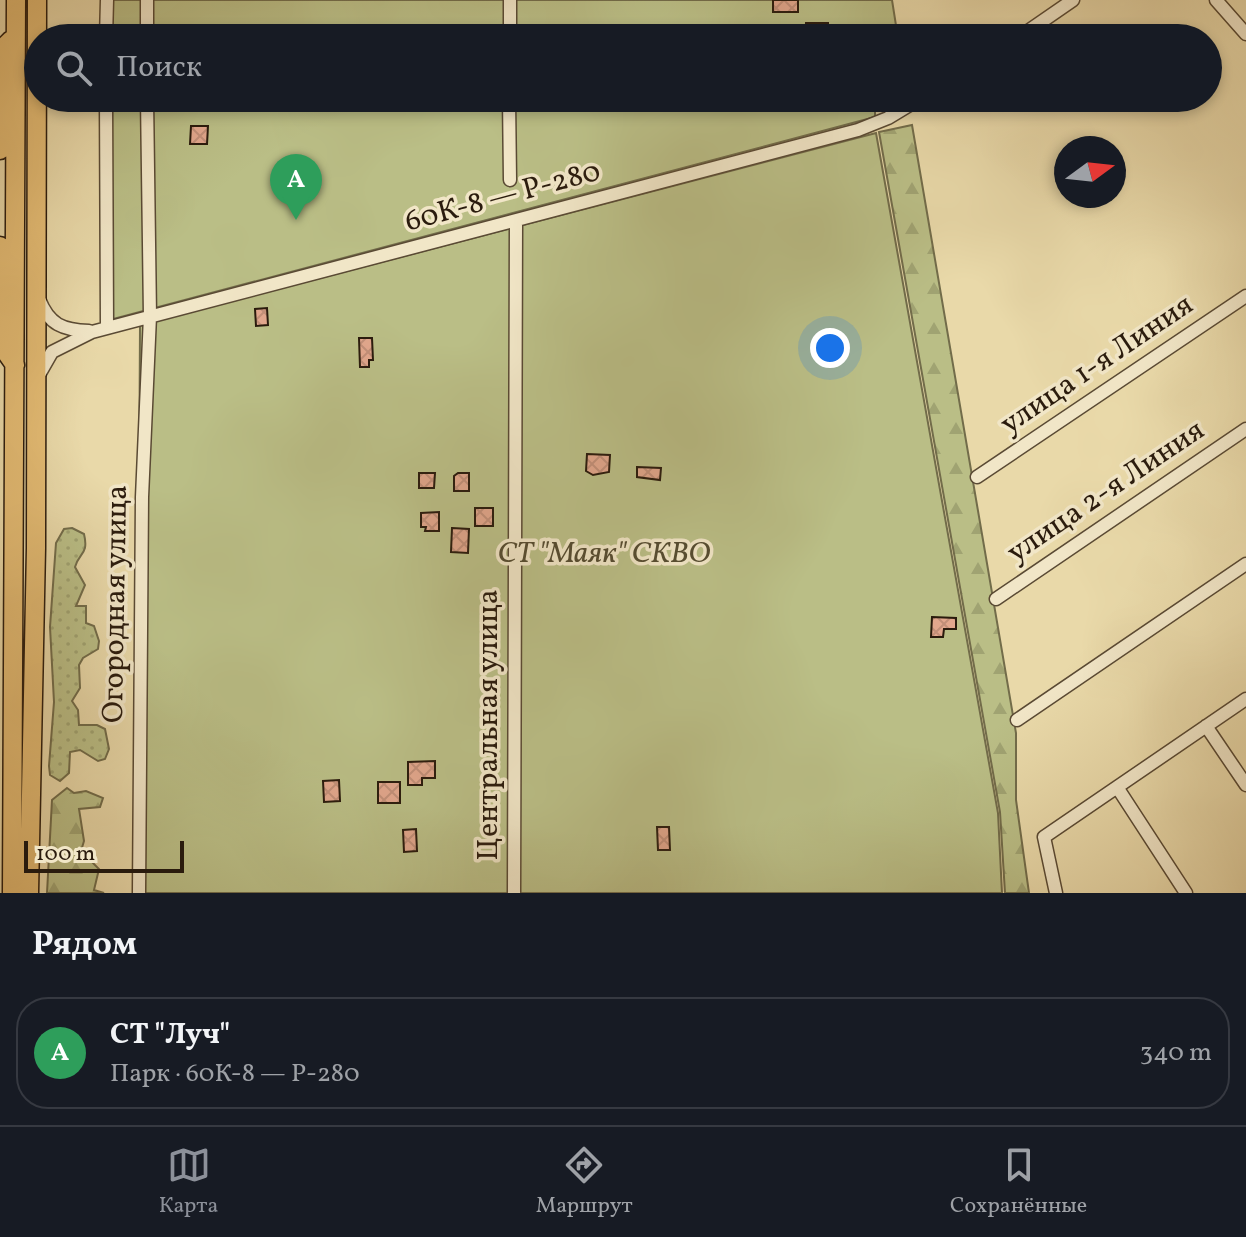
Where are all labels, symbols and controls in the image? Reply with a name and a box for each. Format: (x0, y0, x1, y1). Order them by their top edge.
search box (24, 24, 1222, 112)
icon: search (52, 46, 96, 90)
text: Поиск (116, 47, 202, 89)
north arrow (1054, 136, 1126, 208)
street label: 60К-8 — Р-280 (401, 151, 605, 243)
pin: A (270, 154, 322, 220)
street label: улица 1-я Линия (992, 285, 1202, 445)
your location (810, 328, 850, 368)
street label: улица 2-я Линия (999, 410, 1213, 574)
street label: Огородная улица (93, 485, 139, 723)
park label: СТ "Маяк" СКВО (497, 533, 711, 575)
street label: Центральная улица (468, 589, 510, 861)
scale bar (24, 837, 184, 873)
text: 100 m (36, 839, 95, 870)
text: Рядом (32, 922, 137, 969)
text: СТ "Луч" (110, 1014, 230, 1056)
text: A (51, 1035, 69, 1071)
text: 340 m (1140, 1035, 1212, 1071)
text: Парк · 60К-8 — Р-280 (110, 1056, 360, 1092)
tab: Карта (159, 1143, 218, 1222)
tab: Маршрут (536, 1143, 633, 1222)
tab: Сохранённые (950, 1143, 1087, 1222)

